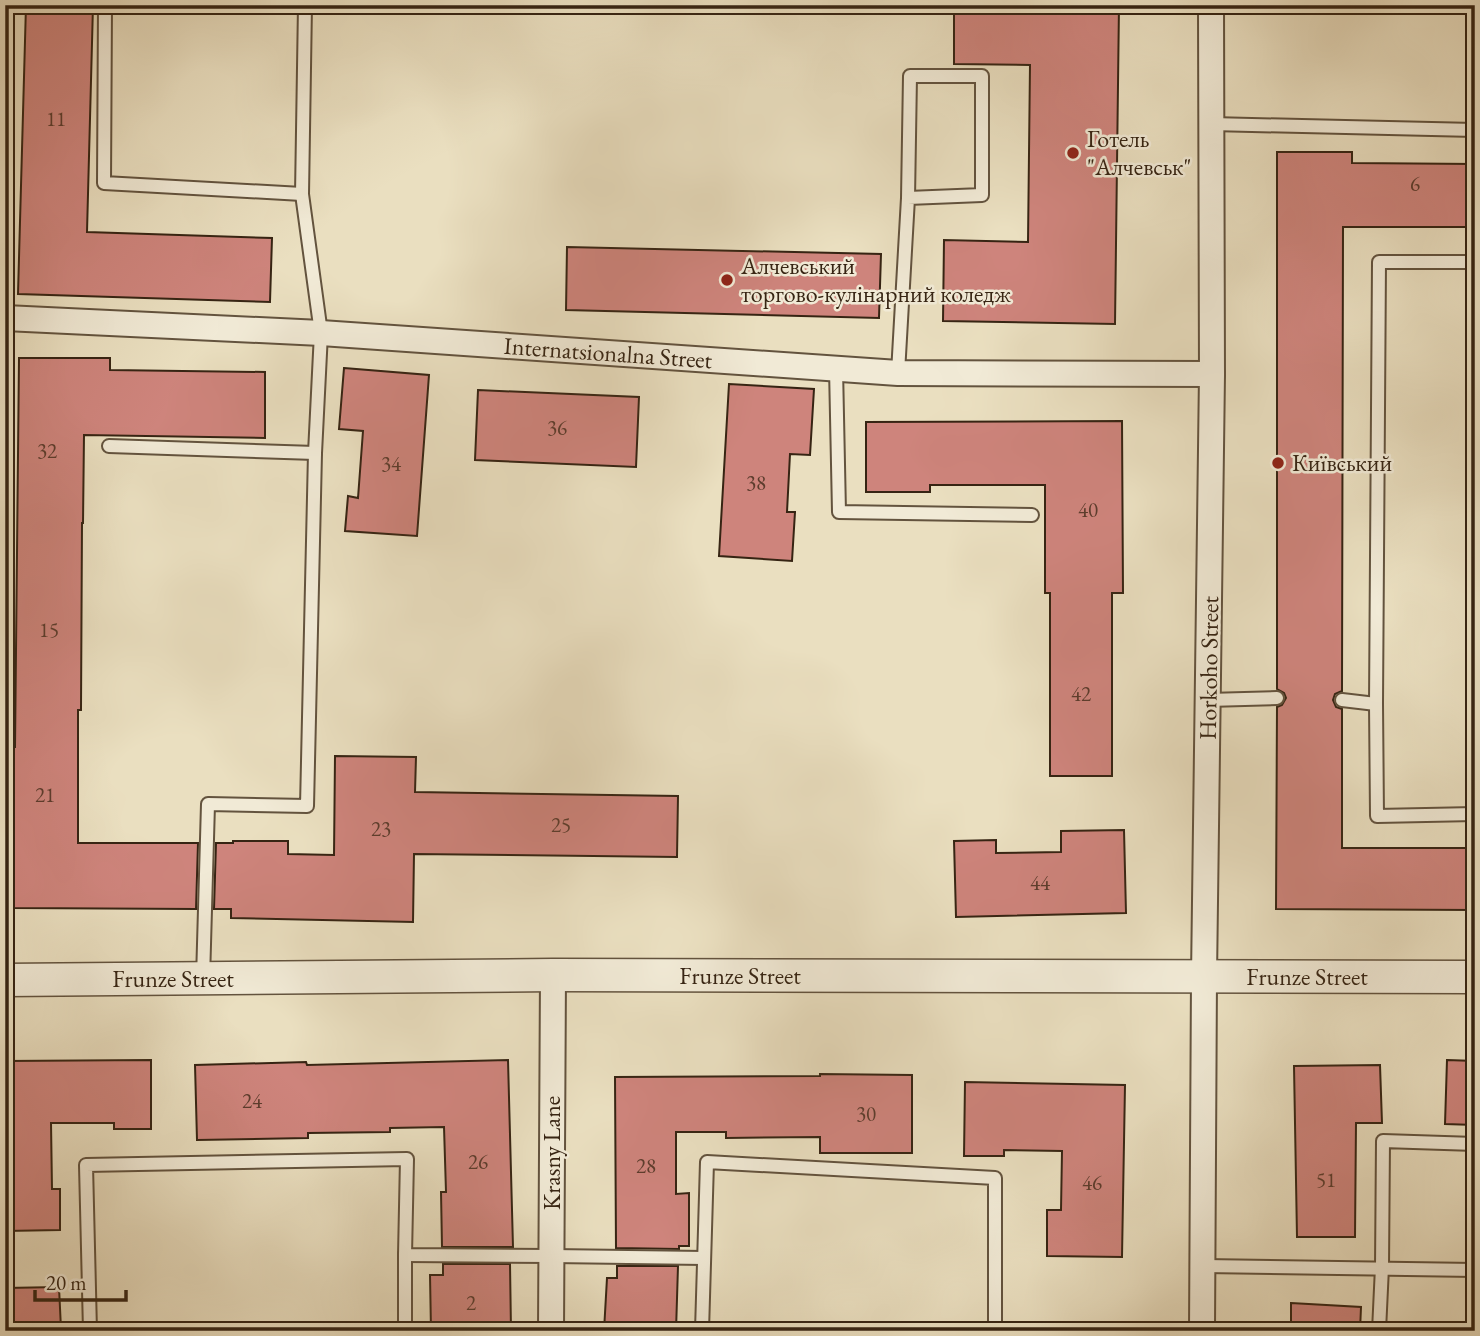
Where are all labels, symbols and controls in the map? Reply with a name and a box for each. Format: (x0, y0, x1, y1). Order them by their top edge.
house number: 11 (46, 105, 66, 132)
place label: Готель "Алчевськ" (1087, 123, 1192, 182)
marker: Готель "Алчевськ" (1065, 145, 1081, 161)
house number: 6 (1410, 170, 1420, 197)
place label: Алчевський торгово-кулінарний коледж (740, 250, 1011, 309)
marker: Алчевський торгово-кулінарний коледж (719, 272, 735, 288)
street label: Internatsionalna Street (503, 330, 714, 375)
house number: 36 (547, 414, 567, 441)
house number: 32 (37, 437, 57, 464)
place label: Київський (1292, 447, 1392, 478)
house number: 34 (381, 450, 402, 477)
marker: Київський (1270, 455, 1286, 471)
house number: 38 (746, 469, 766, 496)
house number: 40 (1078, 496, 1098, 523)
street label: Horkoho Street (1192, 595, 1225, 740)
house number: 15 (39, 616, 59, 643)
house number: 42 (1071, 680, 1091, 707)
house number: 21 (35, 781, 55, 808)
house number: 25 (551, 811, 571, 838)
house number: 23 (371, 815, 391, 842)
house number: 44 (1030, 869, 1051, 896)
street label: Frunze Street (679, 960, 801, 991)
street label: Frunze Street (1246, 961, 1368, 992)
street label: Frunze Street (112, 963, 234, 994)
house number: 24 (242, 1087, 263, 1114)
street label: Krasny Lane (536, 1096, 567, 1210)
house number: 30 (856, 1100, 876, 1127)
house number: 26 (468, 1148, 488, 1175)
house number: 28 (636, 1152, 656, 1179)
house number: 51 (1316, 1166, 1336, 1193)
house number: 46 (1082, 1169, 1102, 1196)
scale bar (35, 1259, 126, 1303)
text: 20 m (46, 1269, 87, 1296)
house number: 2 (466, 1289, 476, 1316)

